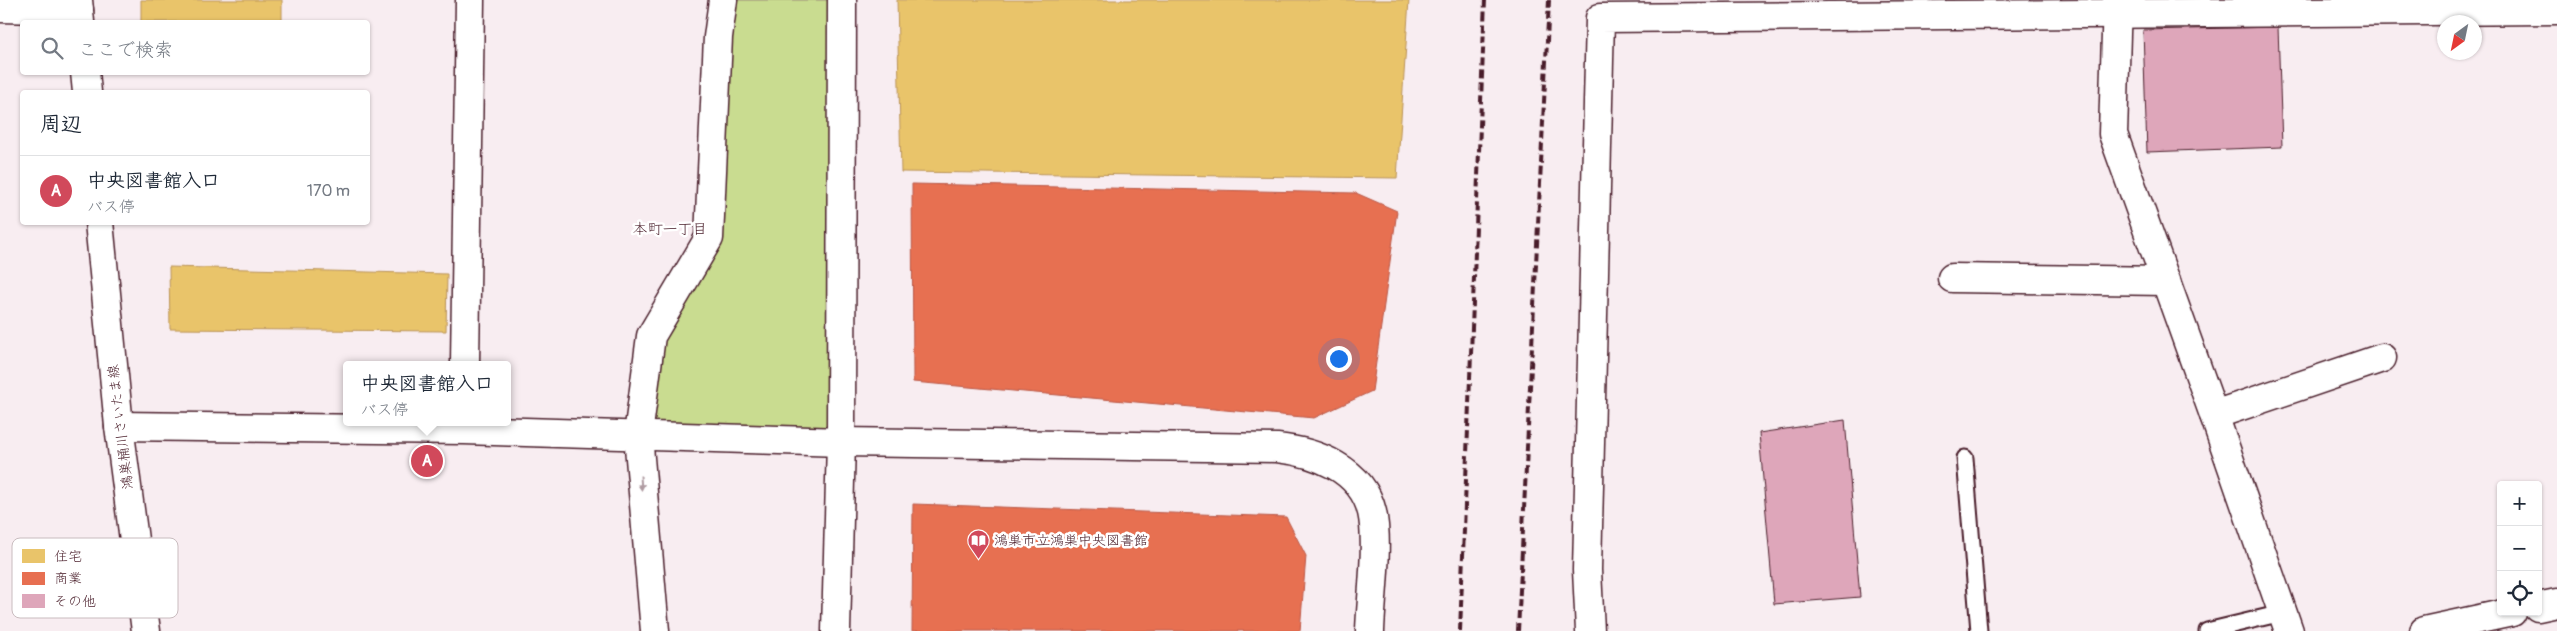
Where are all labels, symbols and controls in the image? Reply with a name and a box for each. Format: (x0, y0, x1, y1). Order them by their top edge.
north arrow (2437, 15, 2482, 60)
search box (20, 20, 370, 75)
icon: search (38, 34, 66, 62)
text: ここで検索 (78, 38, 173, 62)
text: 周辺 (40, 111, 82, 138)
text: 中央図書館入口 (87, 169, 220, 193)
text: A (51, 181, 61, 201)
text: 170 m (307, 181, 350, 201)
text: バス停 (87, 197, 135, 217)
district label: 本町一丁目 (632, 220, 708, 239)
your location (1326, 346, 1352, 372)
popup (343, 361, 511, 426)
street label: 鴻巣桶川さいたま線 (104, 364, 137, 490)
text: 中央図書館入口 (360, 372, 494, 396)
text: バス停 (360, 400, 409, 420)
pin: A (411, 442, 443, 480)
one-way arrow (638, 476, 646, 492)
map controls (2497, 481, 2542, 616)
button: + (2497, 481, 2542, 526)
button: − (2497, 526, 2542, 571)
library icon: 鴻巣市立鴻巣中央図書館 (966, 528, 990, 559)
place label: 鴻巣市立鴻巣中央図書館 (994, 532, 1148, 549)
legend (12, 538, 178, 618)
text: 住宅 (54, 548, 82, 565)
text: 商業 (54, 570, 82, 587)
button: locate (2497, 571, 2542, 616)
text: その他 (54, 593, 96, 610)

